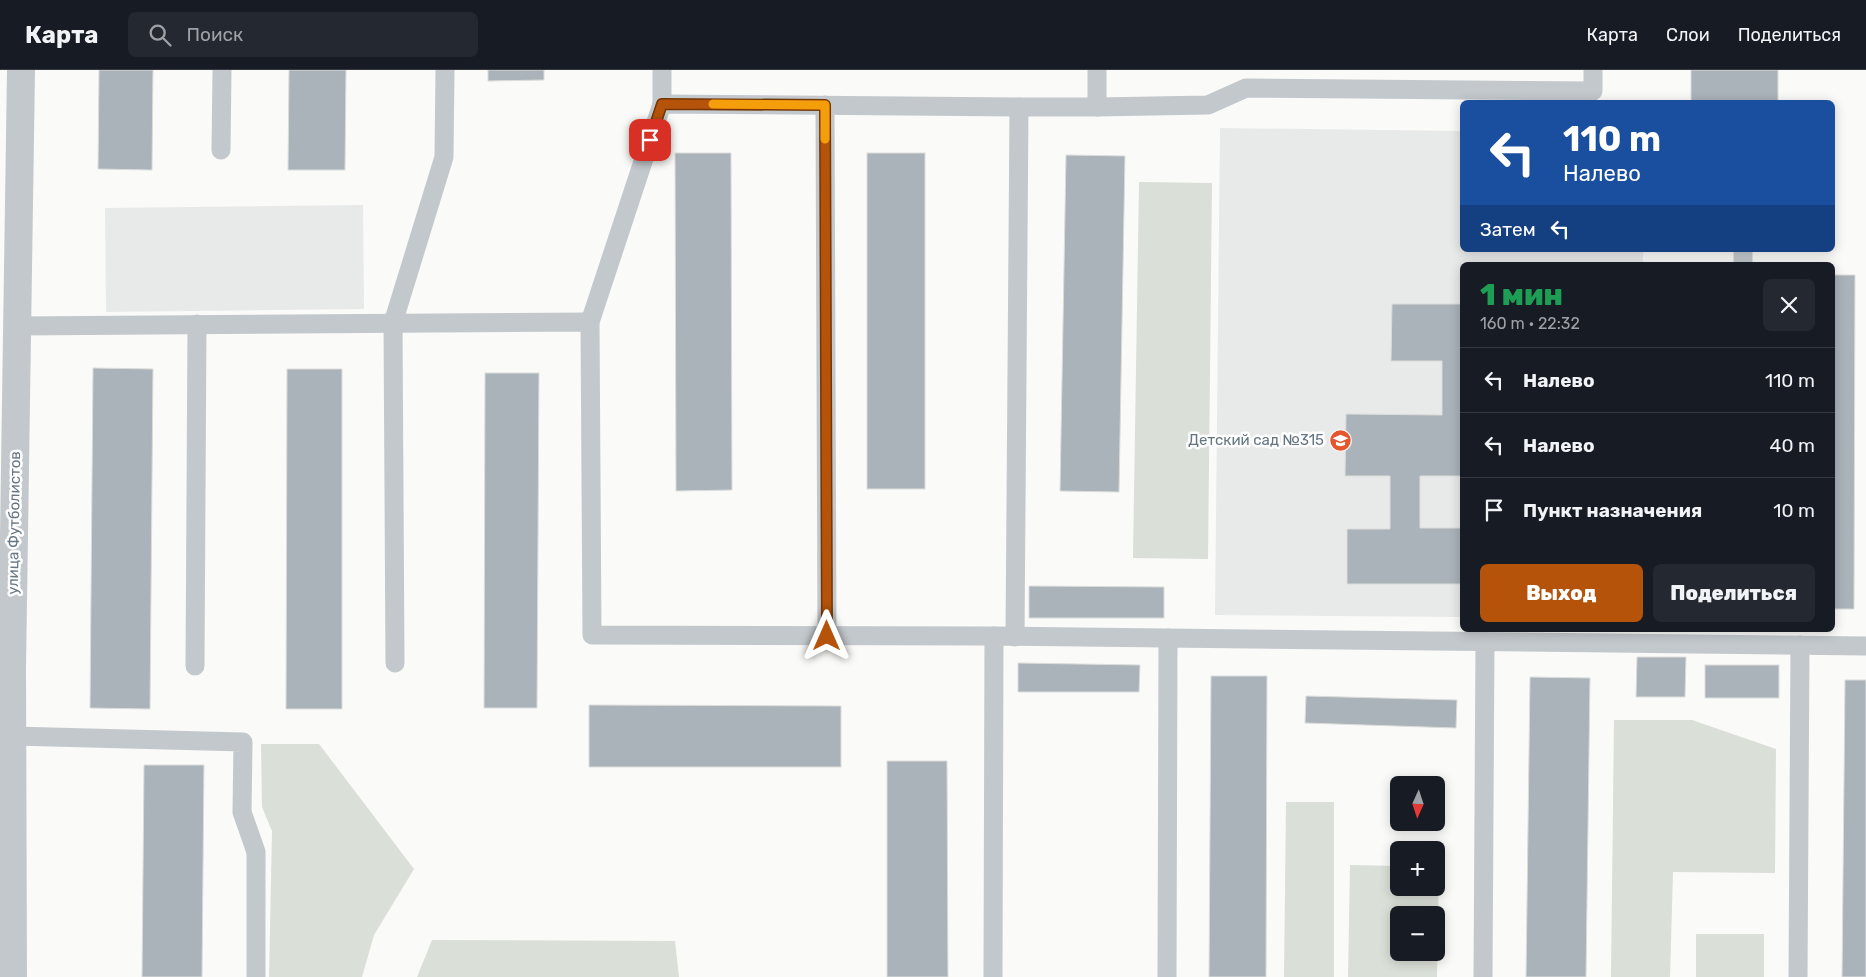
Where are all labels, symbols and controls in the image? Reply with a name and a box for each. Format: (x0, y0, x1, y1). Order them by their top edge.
search box (128, 12, 478, 57)
text: Карта (25, 21, 98, 49)
icon: search (146, 21, 174, 49)
text: Поиск (186, 23, 243, 46)
text: Карта (1587, 24, 1638, 46)
text: Слои (1666, 24, 1710, 46)
text: Поделиться (1738, 24, 1841, 46)
text: 110 m (1563, 118, 1661, 160)
pin (629, 119, 671, 161)
icon: left (1480, 120, 1545, 185)
icon: arrive (636, 126, 664, 154)
text: Налево (1563, 160, 1641, 187)
icon: left (1546, 215, 1574, 243)
text: Затем (1480, 218, 1536, 241)
text: 1 мин (1480, 277, 1563, 313)
button: close (1763, 279, 1815, 331)
text: 160 m · 22:32 (1480, 314, 1580, 333)
icon: left (1480, 366, 1508, 394)
text: Налево (1523, 369, 1595, 392)
text: 110 m (1765, 369, 1815, 392)
school or university icon: Детский сад №315 (1328, 428, 1352, 452)
place label: Детский сад №315 (1188, 431, 1324, 449)
icon: left (1480, 431, 1508, 459)
text: Налево (1523, 434, 1595, 457)
text: 40 m (1770, 434, 1815, 457)
street label: улица Футболистов (4, 451, 24, 595)
icon: arrive (1480, 496, 1508, 524)
text: Пункт назначения (1523, 499, 1702, 522)
text: 10 m (1773, 499, 1815, 522)
button: Выход (1480, 564, 1643, 622)
button: Поделиться (1653, 564, 1815, 622)
position arrow (800, 609, 852, 661)
north arrow (1390, 776, 1445, 831)
map controls (1390, 776, 1445, 961)
button: + (1390, 841, 1445, 896)
button: − (1390, 906, 1445, 961)

